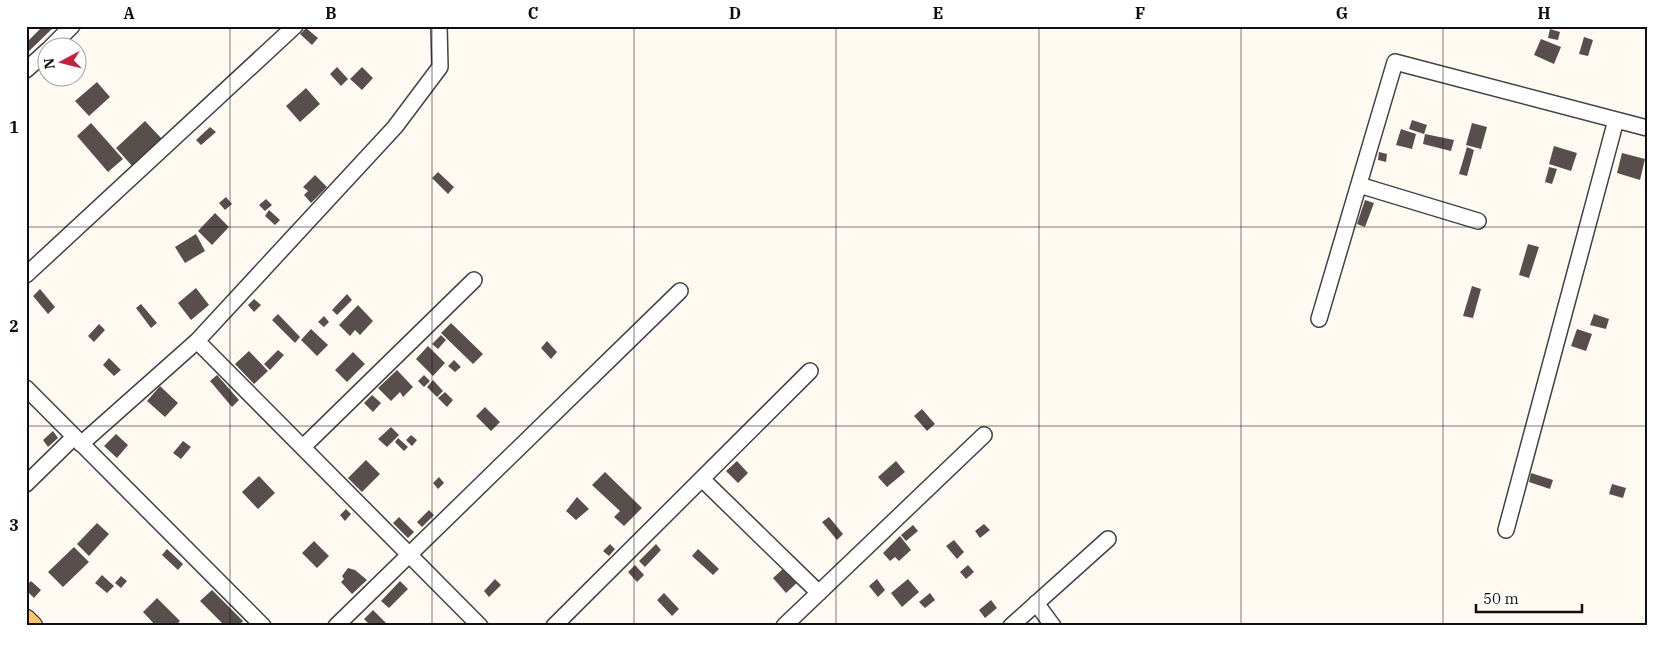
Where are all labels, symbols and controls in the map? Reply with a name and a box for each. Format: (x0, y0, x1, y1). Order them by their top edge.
text: A (123, 3, 135, 23)
text: B (325, 3, 337, 23)
text: C (528, 3, 538, 23)
text: D (729, 3, 741, 23)
text: E (933, 3, 943, 23)
text: F (1135, 3, 1145, 23)
text: G (1336, 3, 1348, 23)
text: H (1538, 3, 1551, 23)
north arrow (38, 38, 88, 88)
text: N (39, 57, 59, 70)
text: 1 (9, 117, 19, 137)
text: 2 (9, 316, 19, 336)
text: 3 (9, 515, 19, 535)
scale bar (1476, 582, 1582, 614)
text: 50 m (1483, 589, 1519, 608)

